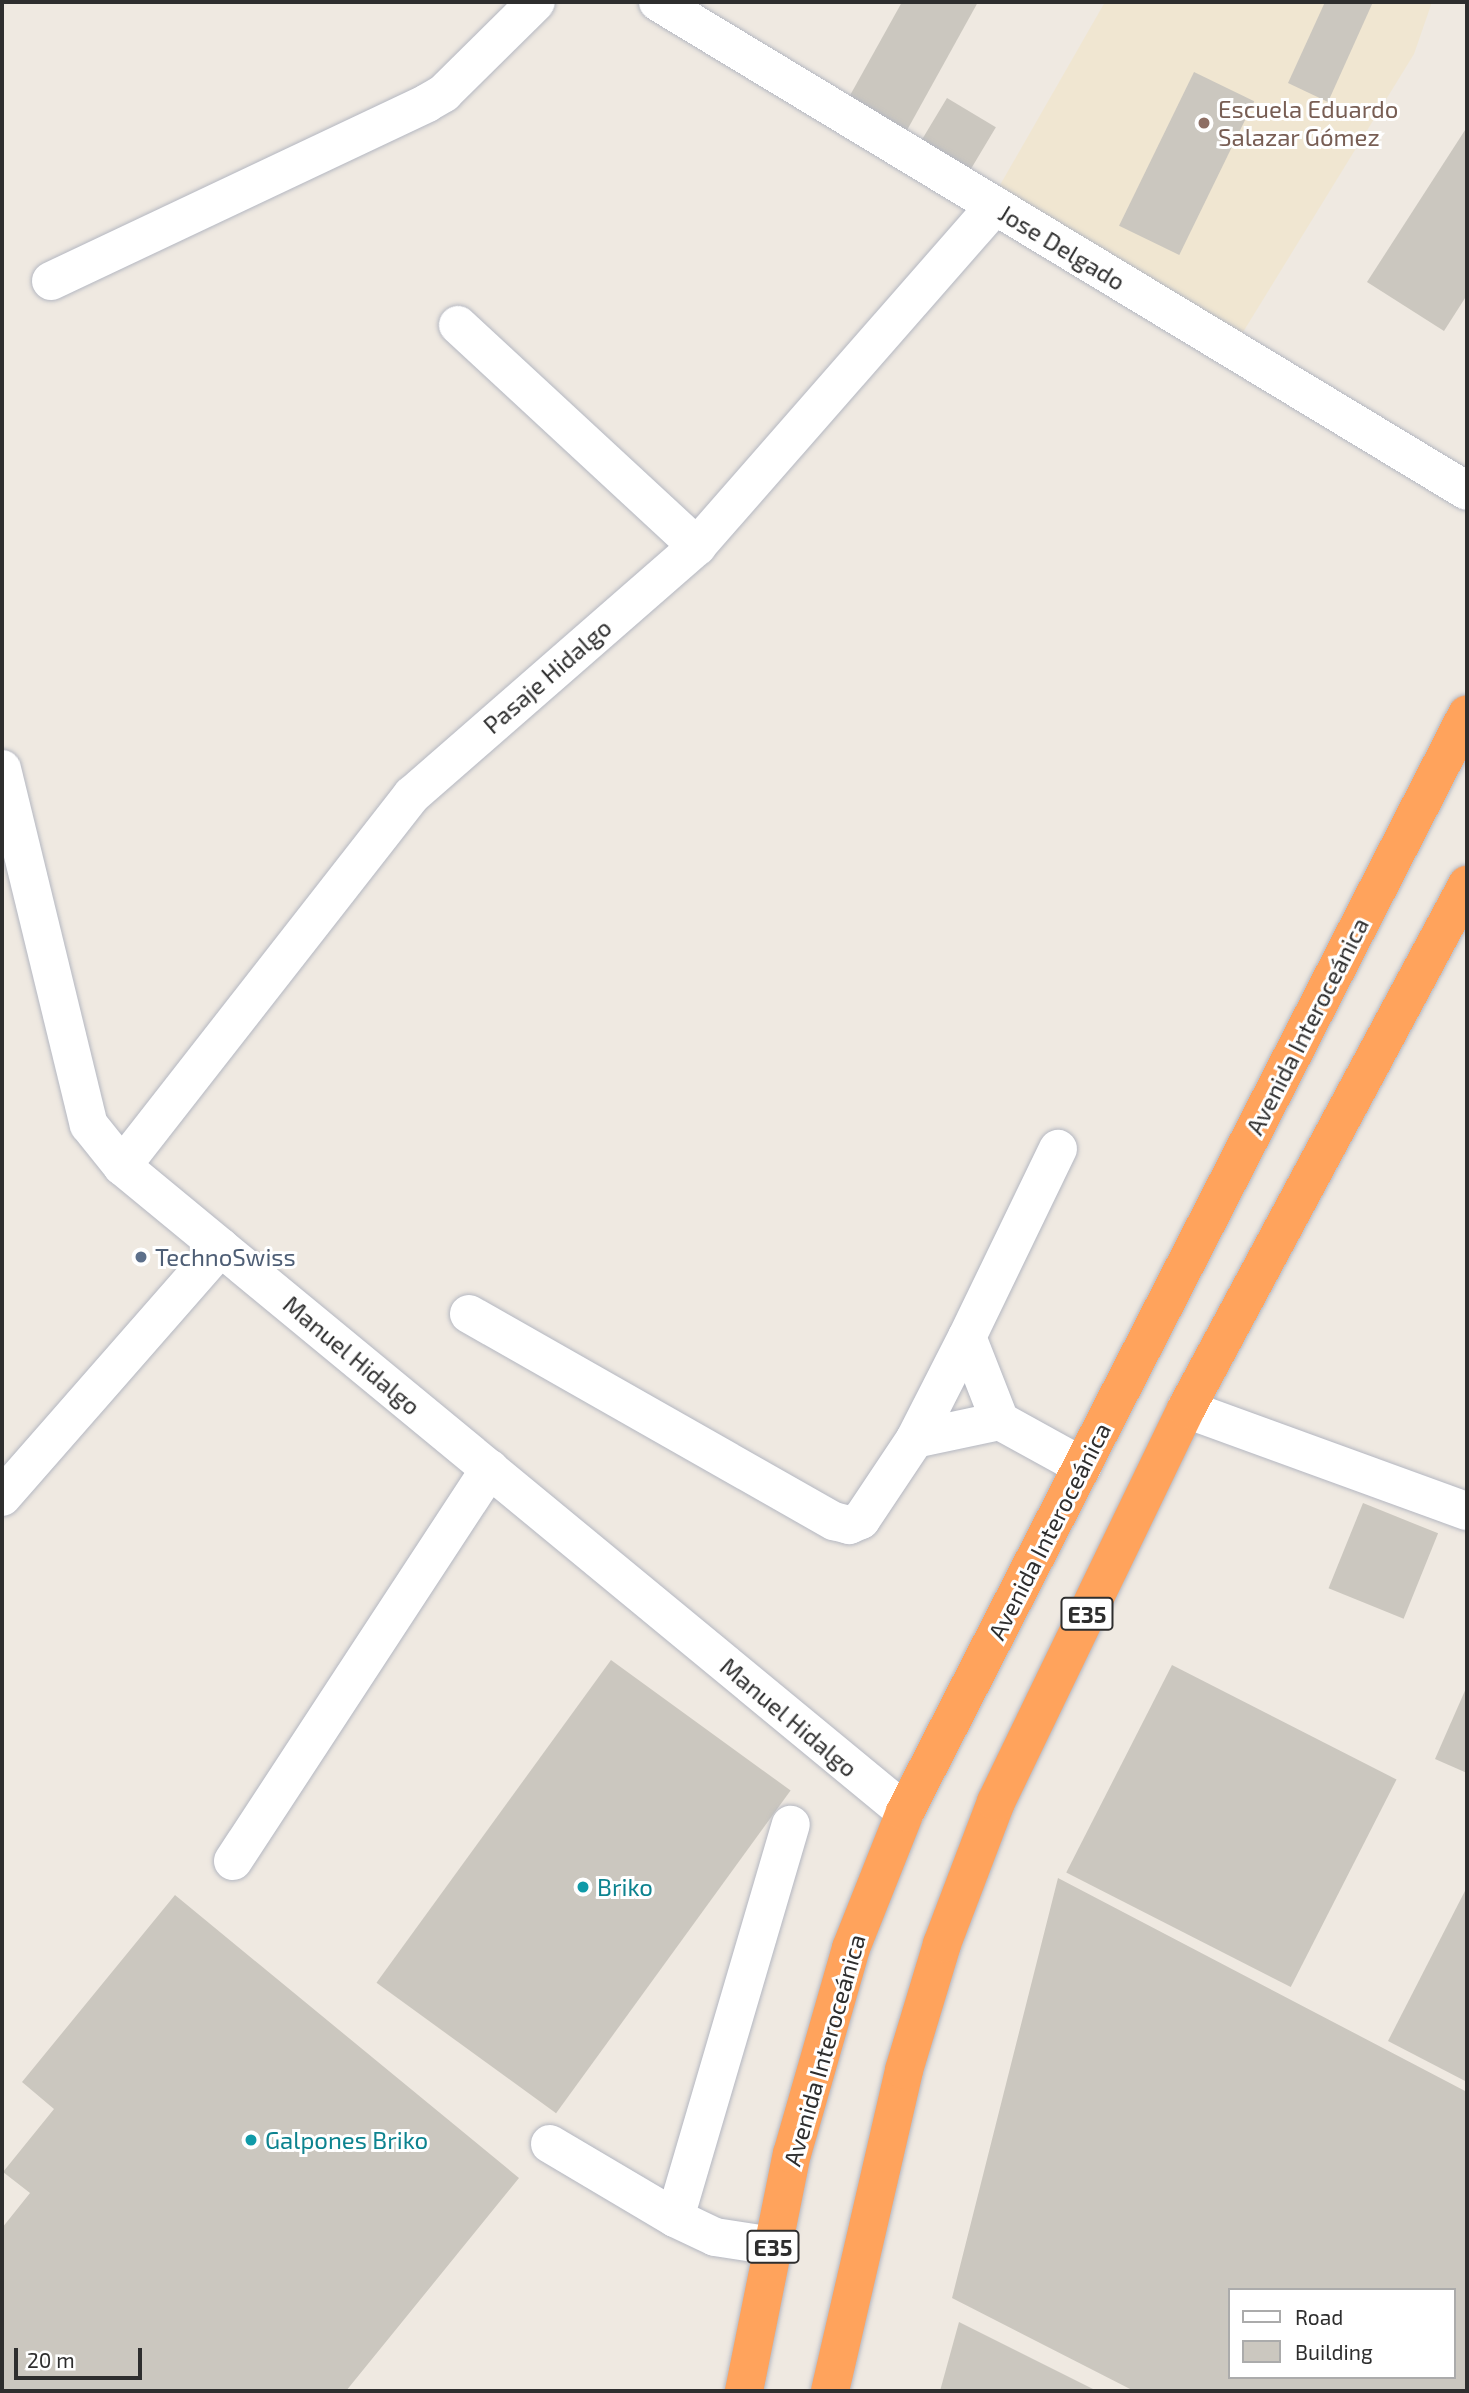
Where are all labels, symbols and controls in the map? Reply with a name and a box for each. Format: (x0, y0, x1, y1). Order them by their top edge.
place label: Escuela Eduardo Salazar Gómez (1218, 95, 1398, 151)
marker: Escuela Eduardo Salazar Gómez (1196, 115, 1212, 131)
street label: Jose Delgado (994, 198, 1130, 296)
street label: Pasaje Hidalgo (477, 613, 617, 739)
street label: Avenida Interoceánica (1240, 913, 1374, 1139)
place label: TechnoSwiss (155, 1243, 296, 1271)
marker: TechnoSwiss (133, 1249, 149, 1265)
street label: Manuel Hidalgo (278, 1289, 426, 1421)
street label: Avenida Interoceánica (982, 1418, 1116, 1644)
road number: E35 (1059, 1595, 1115, 1634)
street label: Manuel Hidalgo (715, 1651, 863, 1783)
place label: Briko (597, 1873, 653, 1901)
marker: Briko (575, 1879, 591, 1895)
street label: Avenida Interoceánica (777, 1931, 871, 2169)
place label: Galpones Briko (265, 2126, 428, 2154)
marker: Galpones Briko (243, 2132, 259, 2148)
road number: E35 (745, 2228, 801, 2266)
legend (1228, 2288, 1455, 2379)
text: Road (1295, 2304, 1343, 2329)
scale bar (18, 2334, 145, 2378)
text: Building (1295, 2339, 1373, 2364)
text: 20 m (27, 2347, 75, 2372)

